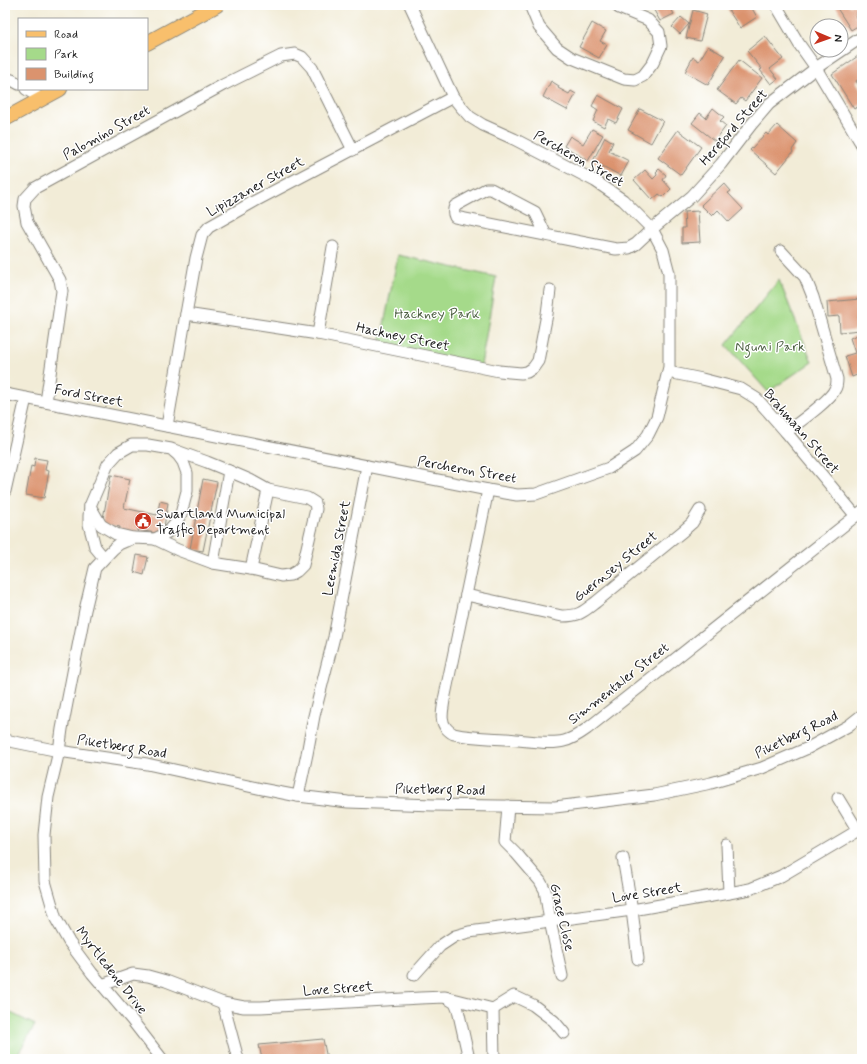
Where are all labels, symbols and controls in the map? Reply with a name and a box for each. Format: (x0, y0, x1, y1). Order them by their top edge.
legend (18, 18, 148, 90)
north arrow (809, 18, 849, 58)
text: Road (54, 27, 78, 43)
text: N (831, 34, 845, 42)
text: Park (54, 47, 78, 63)
text: Building (54, 67, 94, 84)
street label: Hereford Street (696, 85, 774, 171)
street label: Palomino Street (60, 101, 153, 164)
street label: Percheron Street (530, 127, 627, 191)
street label: Lipizzaner Street (204, 152, 308, 221)
park label: Hackney Park (394, 305, 480, 323)
street label: Hackney Street (355, 318, 451, 356)
park label: Nguni Park (735, 338, 805, 358)
street label: Ford Street (53, 380, 126, 412)
street label: Brahmaan Street (759, 385, 843, 478)
street label: Percheron Street (416, 452, 518, 488)
street label: Leemida Street (319, 498, 355, 597)
place label: Swartland Municipal Traffic Department (156, 505, 285, 539)
public building icon: Swartland Municipal Traffic Department (133, 511, 153, 531)
street label: Guernsey Street (570, 527, 662, 606)
street label: Simmentaler Street (565, 639, 673, 729)
street label: Piketberg Road (752, 707, 842, 765)
street label: Piketberg Road (75, 731, 168, 765)
street label: Piketberg Road (395, 780, 485, 802)
street label: Love Street (611, 878, 684, 907)
street label: Grace Close (545, 882, 579, 953)
street label: Myrtledene Drive (71, 923, 151, 1018)
street label: Love Street (302, 978, 375, 1000)

